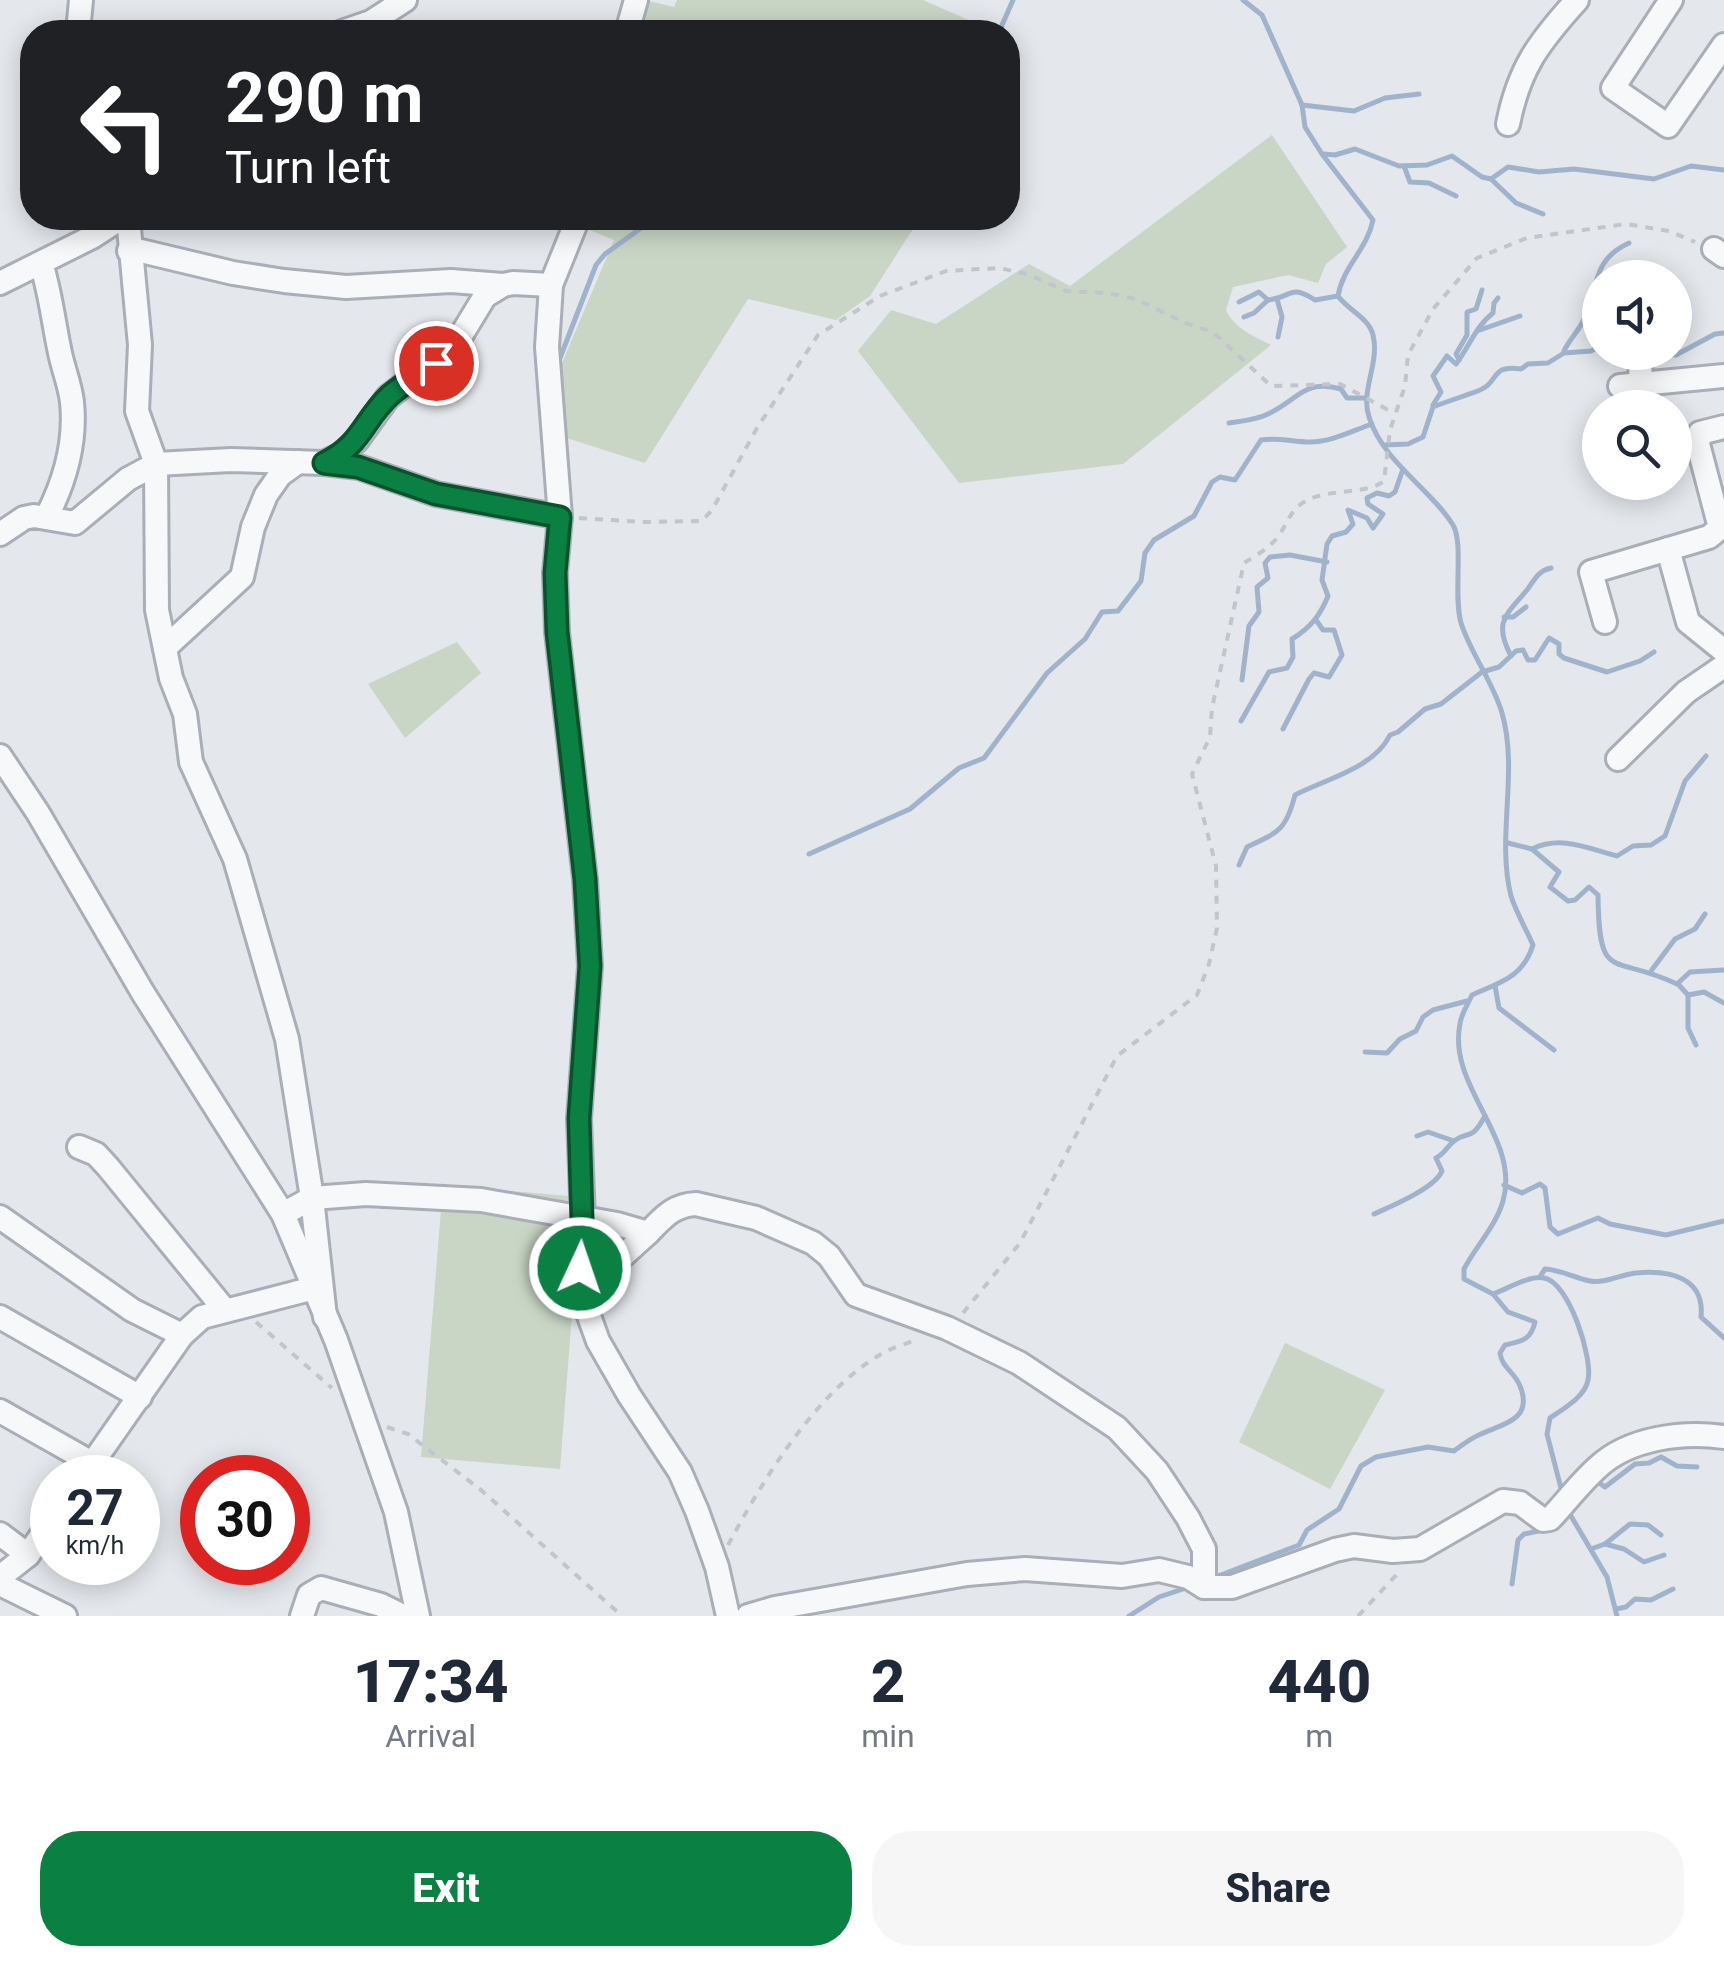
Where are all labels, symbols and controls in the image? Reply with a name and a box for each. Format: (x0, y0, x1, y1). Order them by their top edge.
text: 290 m (225, 57, 424, 139)
icon: left (60, 60, 190, 190)
text: Turn left (225, 141, 391, 194)
map controls (1582, 260, 1692, 500)
button: sound (1582, 260, 1692, 370)
pin (394, 321, 479, 406)
icon: arrive (409, 336, 464, 391)
button: search (1582, 390, 1692, 500)
position arrow (528, 1216, 632, 1320)
speed limit sign: 30 (180, 1455, 310, 1585)
text: 27 (66, 1479, 124, 1537)
text: km/h (66, 1531, 124, 1560)
text: 17:34 (353, 1646, 509, 1717)
text: 2 (871, 1646, 905, 1717)
text: 440 (1267, 1646, 1371, 1717)
text: Arrival (385, 1717, 476, 1755)
text: min (861, 1717, 915, 1755)
text: m (1305, 1717, 1333, 1755)
button: Exit (40, 1831, 852, 1946)
button: Share (872, 1831, 1684, 1946)

